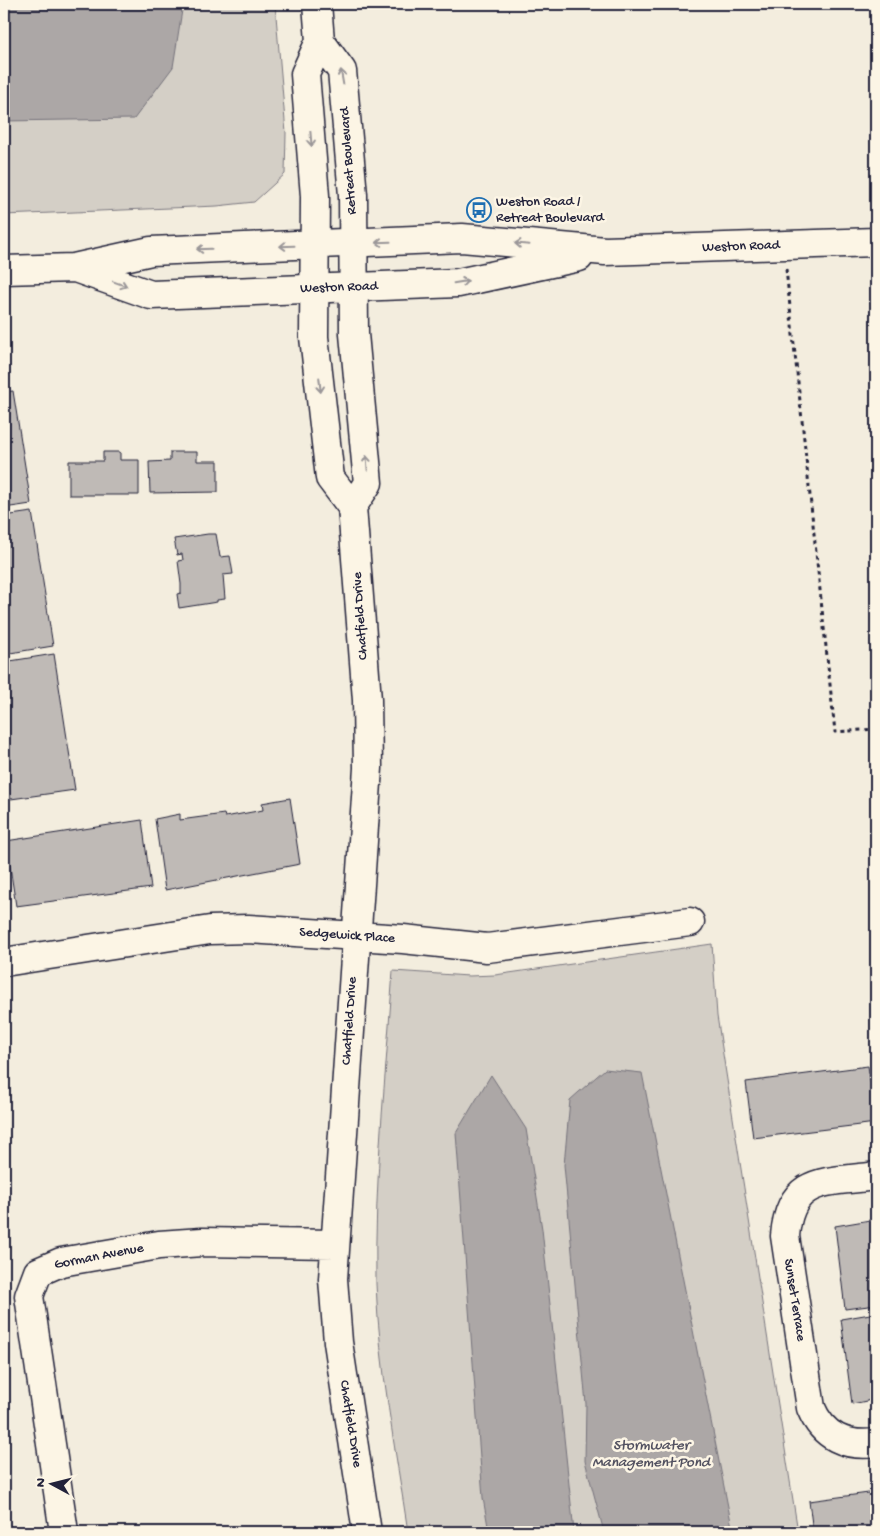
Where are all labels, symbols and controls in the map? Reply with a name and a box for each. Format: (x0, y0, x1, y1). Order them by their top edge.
one-way arrow (336, 70, 346, 86)
street label: Retreat Boulevard (337, 105, 361, 215)
one-way arrow (306, 131, 315, 147)
place label: Weston Road / Retreat Boulevard (496, 194, 605, 227)
bus stop icon: Weston Road / Retreat Boulevard (466, 197, 492, 223)
street label: Weston Road (702, 237, 782, 257)
one-way arrow (375, 238, 391, 247)
one-way arrow (514, 239, 530, 249)
one-way arrow (279, 242, 295, 251)
one-way arrow (196, 245, 212, 254)
one-way arrow (453, 276, 469, 286)
street label: Weston Road (300, 278, 380, 298)
one-way arrow (112, 280, 128, 289)
one-way arrow (315, 377, 325, 393)
one-way arrow (362, 456, 371, 472)
street label: Chatfield Drive (349, 571, 373, 661)
street label: Sedgewick Place (299, 924, 396, 948)
street label: Chatfield Drive (338, 976, 362, 1066)
street label: Gorman Avenue (53, 1240, 146, 1274)
street label: Sunset Terrace (779, 1257, 809, 1343)
street label: Chatfield Drive (335, 1379, 365, 1470)
water label: Stormwater Management Pond (592, 1437, 712, 1472)
north arrow (28, 1458, 78, 1508)
text: N (33, 1477, 51, 1488)

